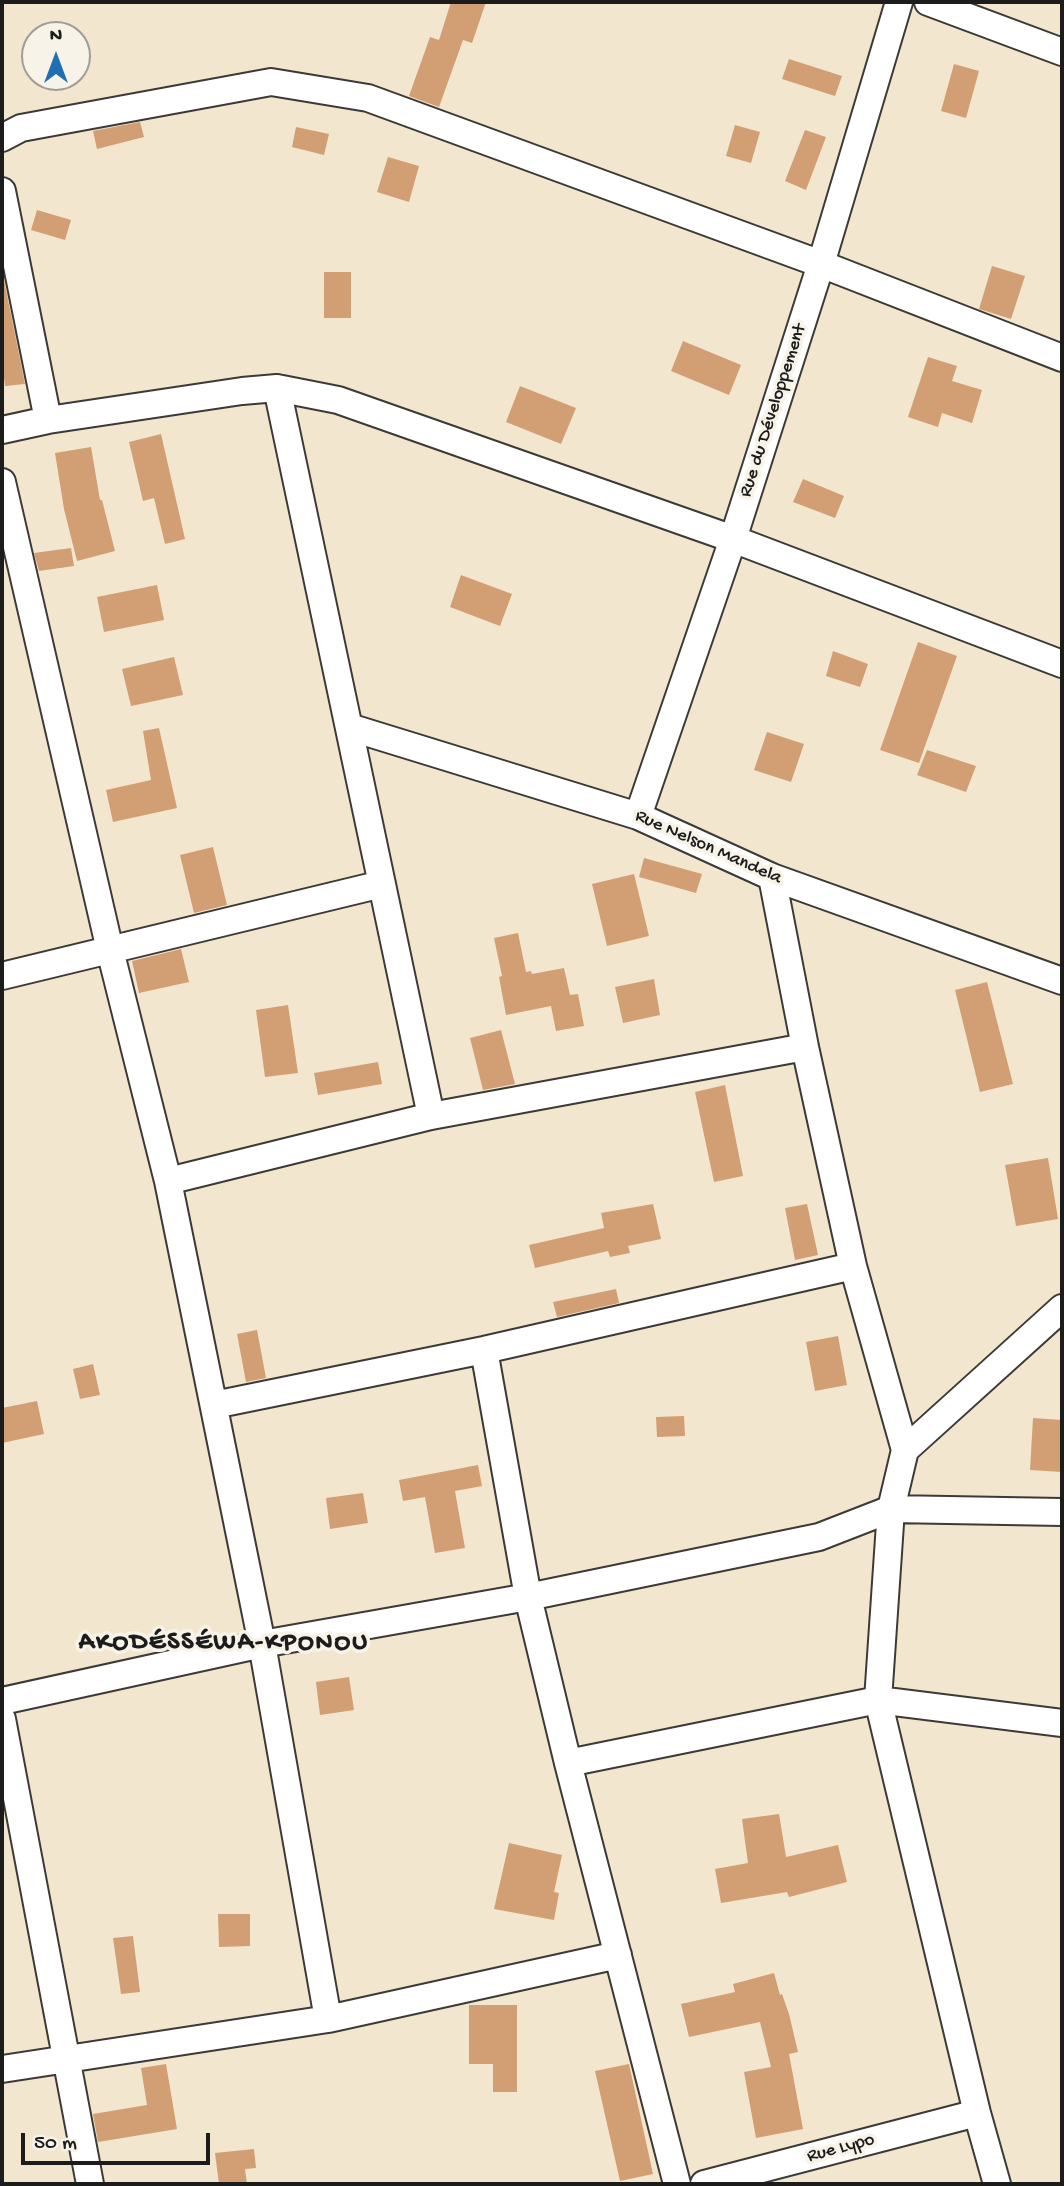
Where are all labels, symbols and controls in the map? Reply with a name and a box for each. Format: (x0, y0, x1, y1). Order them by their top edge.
north arrow (21, 21, 91, 91)
text: N (50, 25, 62, 48)
street label: Rue du Développement (735, 322, 813, 500)
street label: Rue Nelson Mandela (631, 805, 785, 891)
district label: AKODÉSSÉWA-KPONOU (81, 1628, 367, 1660)
scale bar (24, 2120, 214, 2164)
street label: Rue Lypo (805, 2129, 877, 2169)
text: 50 m (34, 2132, 77, 2157)

